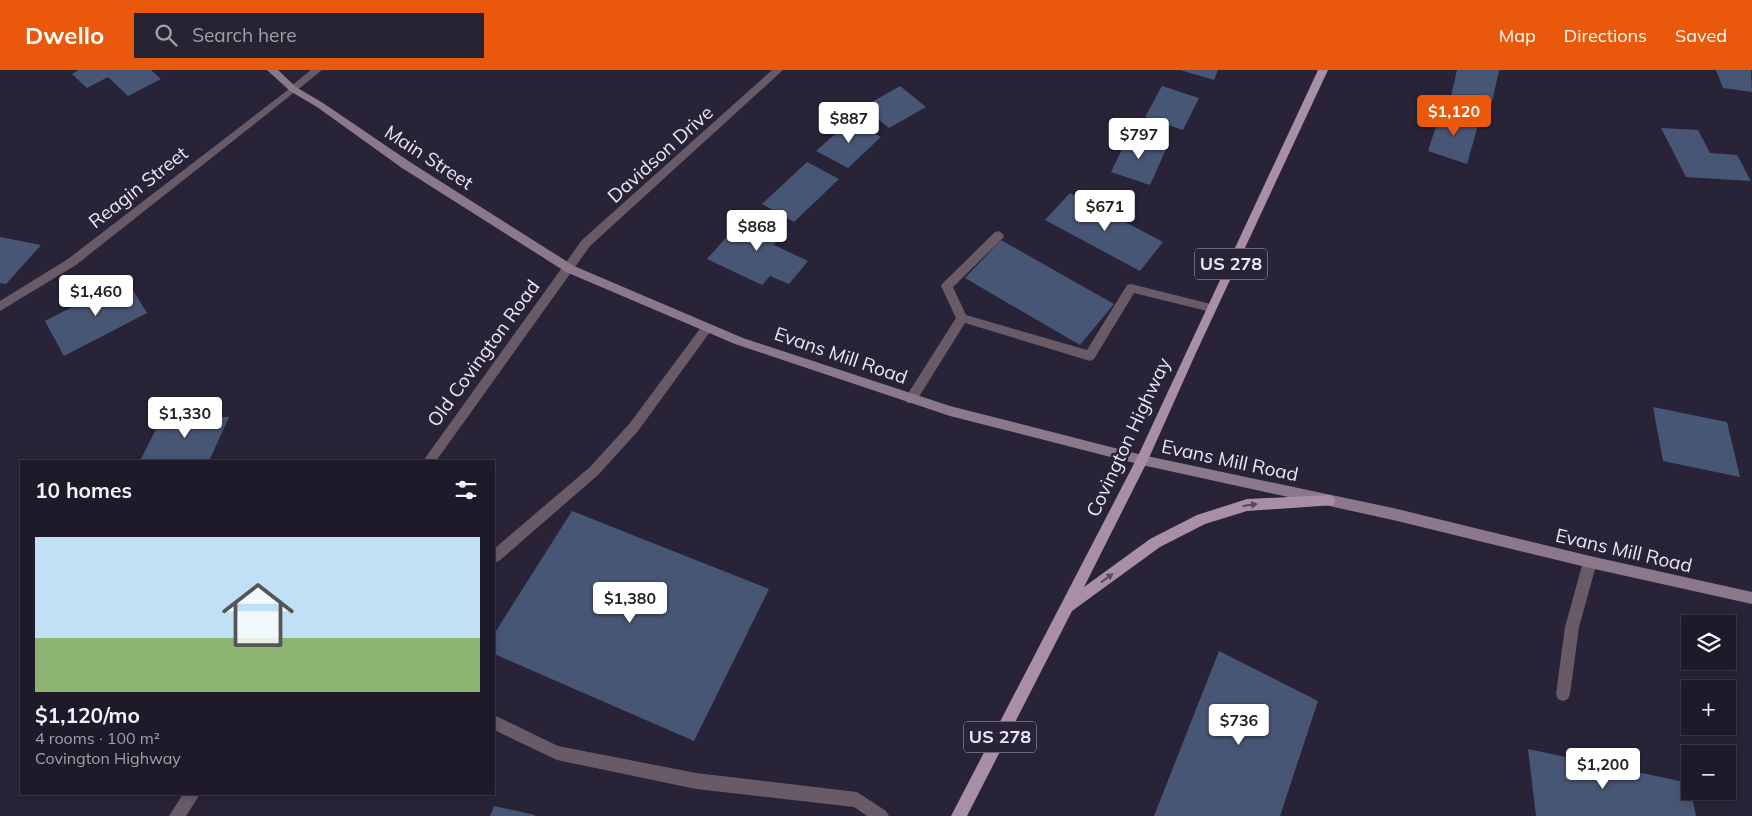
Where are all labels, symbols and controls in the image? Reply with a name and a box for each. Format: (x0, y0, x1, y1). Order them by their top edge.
search box (134, 13, 484, 58)
text: Dwello (25, 20, 104, 50)
icon: search (152, 21, 180, 49)
text: Search here (192, 23, 297, 47)
text: Map (1499, 24, 1536, 47)
text: Directions (1564, 24, 1647, 47)
text: Saved (1675, 24, 1727, 47)
pin: $1,120 (1413, 94, 1495, 137)
street label: Davidson Drive (602, 100, 718, 208)
text: $1,120 (1428, 101, 1480, 121)
pin: $887 (819, 102, 879, 144)
text: $887 (830, 108, 868, 128)
pin: $797 (1109, 118, 1169, 160)
street label: Main Street (380, 119, 478, 195)
text: $797 (1120, 124, 1158, 144)
street label: Reagin Street (84, 141, 193, 233)
pin: $671 (1075, 190, 1135, 232)
text: $671 (1086, 196, 1124, 216)
pin: $868 (727, 210, 787, 252)
text: $868 (738, 216, 776, 236)
road number: US 278 (1195, 248, 1267, 280)
pin: $1,460 (55, 274, 137, 317)
street label: Old Covington Road (422, 275, 544, 431)
text: $1,460 (70, 281, 122, 301)
street label: Evans Mill Road (771, 321, 911, 389)
street label: Covington Highway (1081, 354, 1175, 520)
pin: $1,330 (144, 396, 226, 439)
text: $1,330 (159, 403, 211, 423)
street label: Evans Mill Road (1159, 434, 1301, 486)
icon: filters (452, 476, 480, 504)
text: 10 homes (35, 477, 132, 503)
one-way arrow (1243, 501, 1259, 509)
street label: Evans Mill Road (1553, 523, 1695, 577)
icon: home (213, 570, 303, 660)
one-way arrow (1100, 573, 1114, 583)
pin: $1,380 (589, 582, 671, 624)
text: $1,380 (604, 588, 656, 608)
map controls (1681, 615, 1736, 800)
button: layers (1681, 615, 1736, 670)
button: + (1681, 680, 1736, 735)
text: $1,120/mo (35, 702, 140, 728)
pin: $736 (1209, 704, 1269, 746)
text: $736 (1220, 710, 1258, 730)
road number: US 278 (964, 722, 1036, 752)
text: 4 rooms · 100 m² (35, 728, 160, 748)
button: − (1681, 745, 1736, 800)
text: Covington Highway (35, 748, 181, 768)
pin: $1,200 (1562, 748, 1644, 790)
text: $1,200 (1577, 754, 1629, 774)

